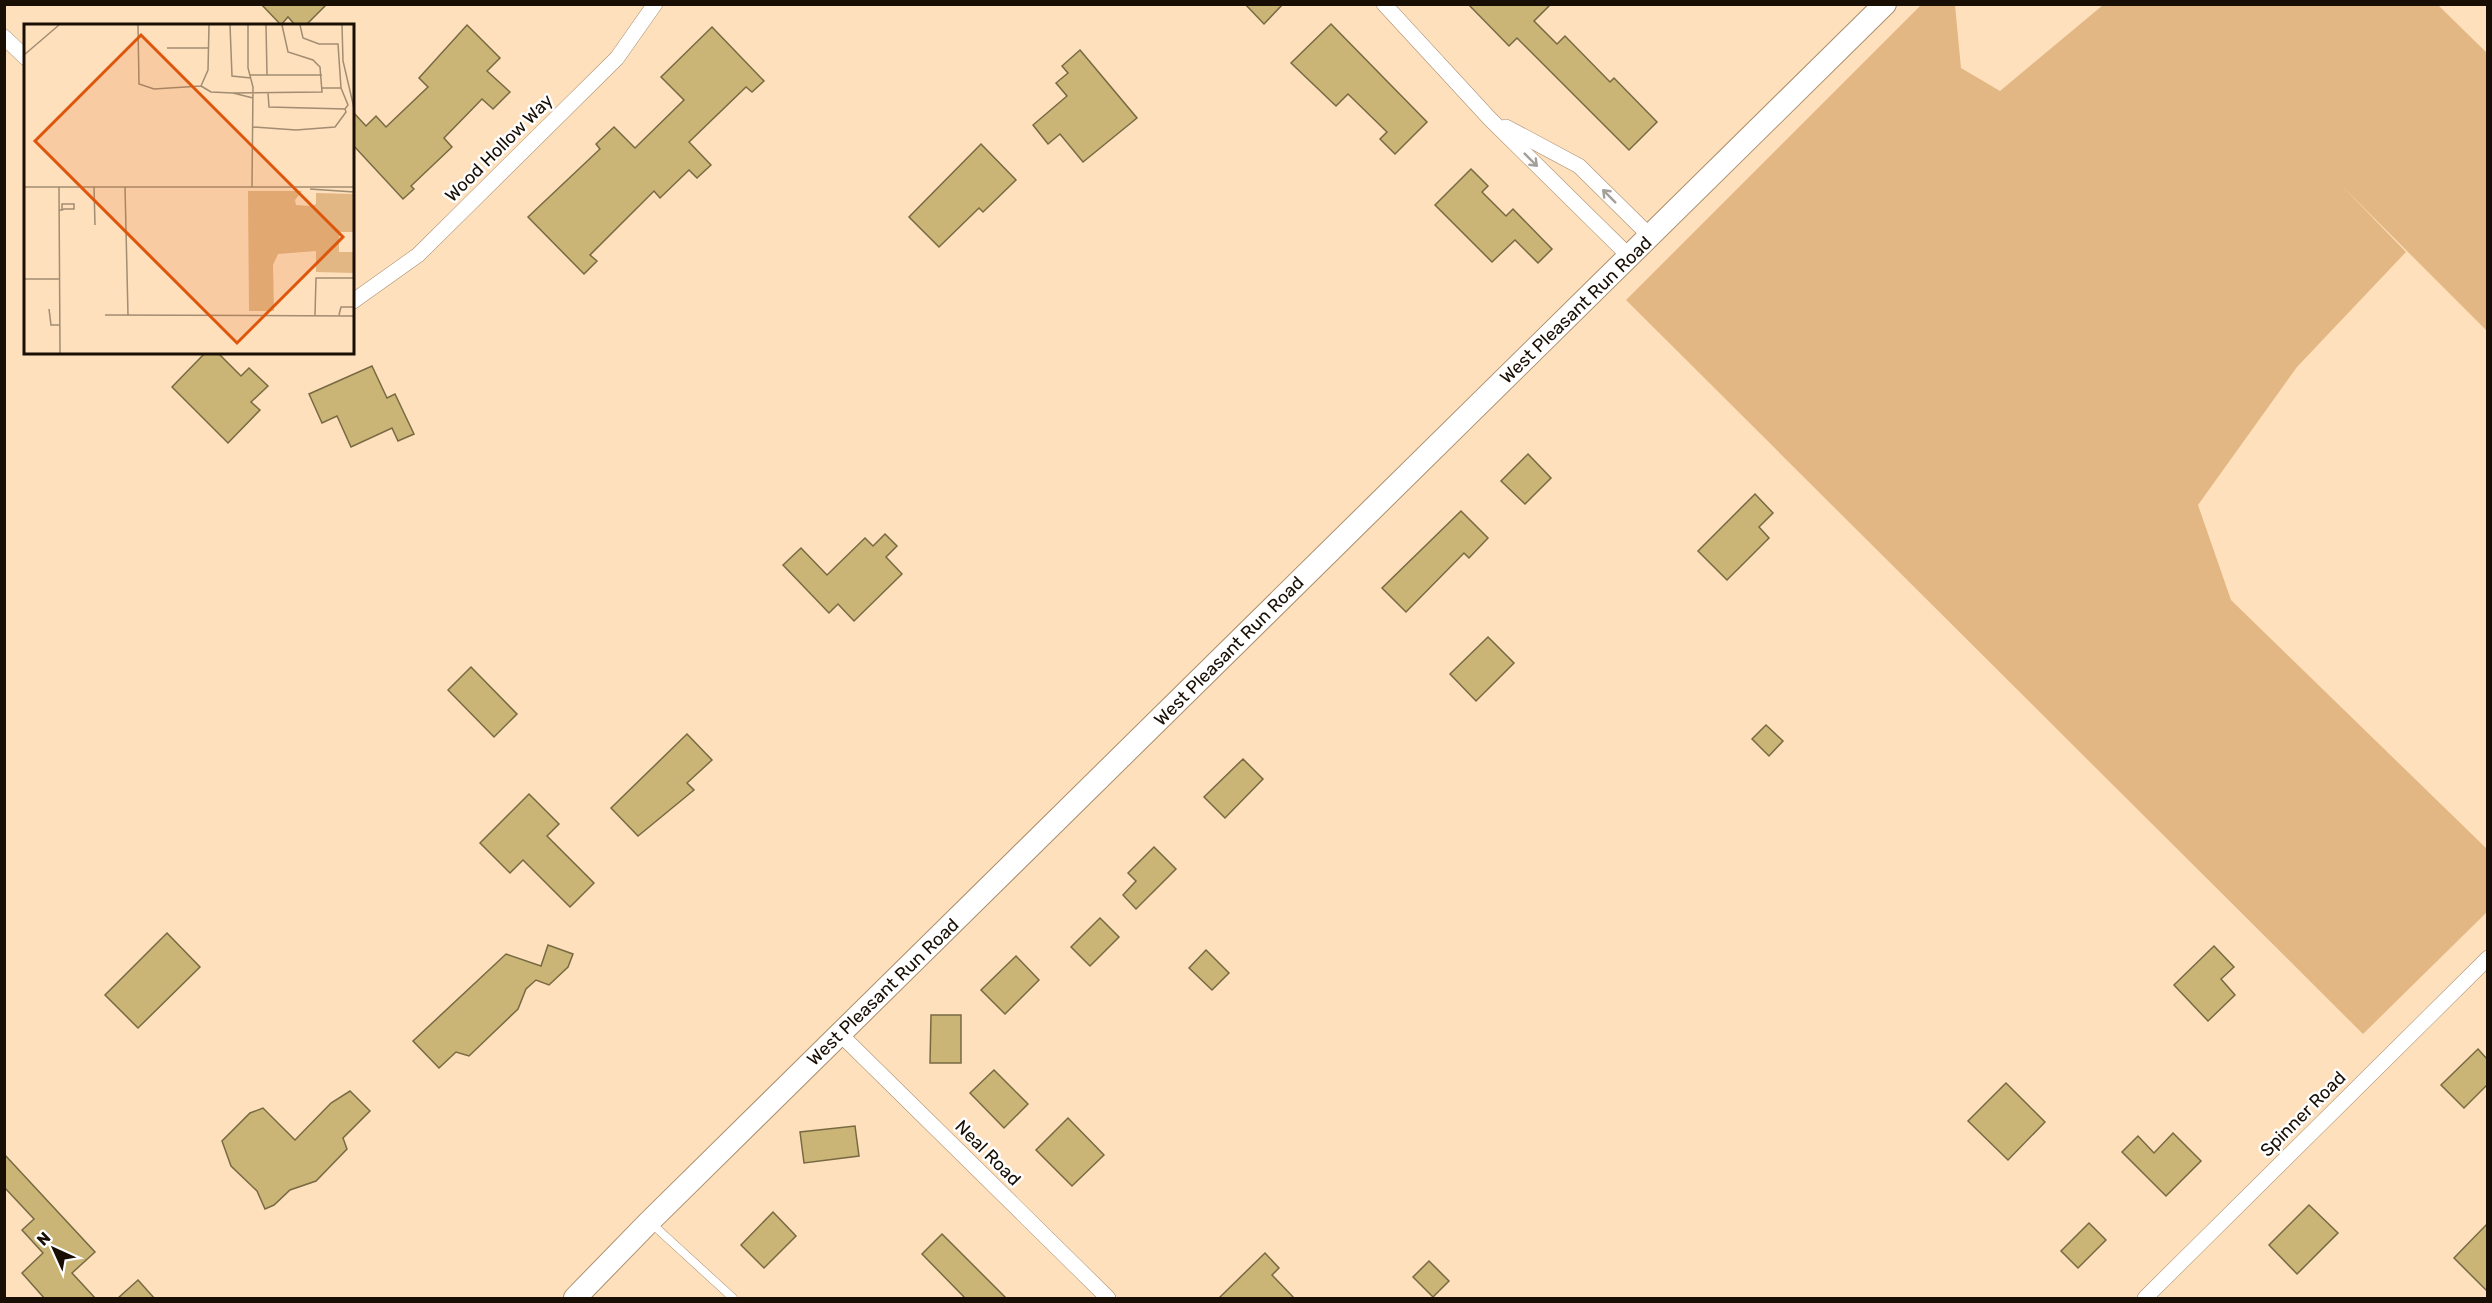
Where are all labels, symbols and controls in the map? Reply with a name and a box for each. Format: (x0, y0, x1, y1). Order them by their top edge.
inset map (24, 24, 354, 354)
street label: Wood Hollow Way (440, 89, 558, 207)
one-way arrow (1524, 152, 1539, 167)
one-way arrow (1602, 189, 1617, 203)
street label: West Pleasant Run Road (1495, 232, 1657, 388)
street label: West Pleasant Run Road (1150, 572, 1308, 730)
street label: West Pleasant Run Road (802, 914, 964, 1070)
street label: Spinner Road (2256, 1067, 2350, 1161)
street label: Neal Road (951, 1116, 1025, 1190)
north arrow (24, 1219, 84, 1279)
text: N (33, 1228, 55, 1250)

